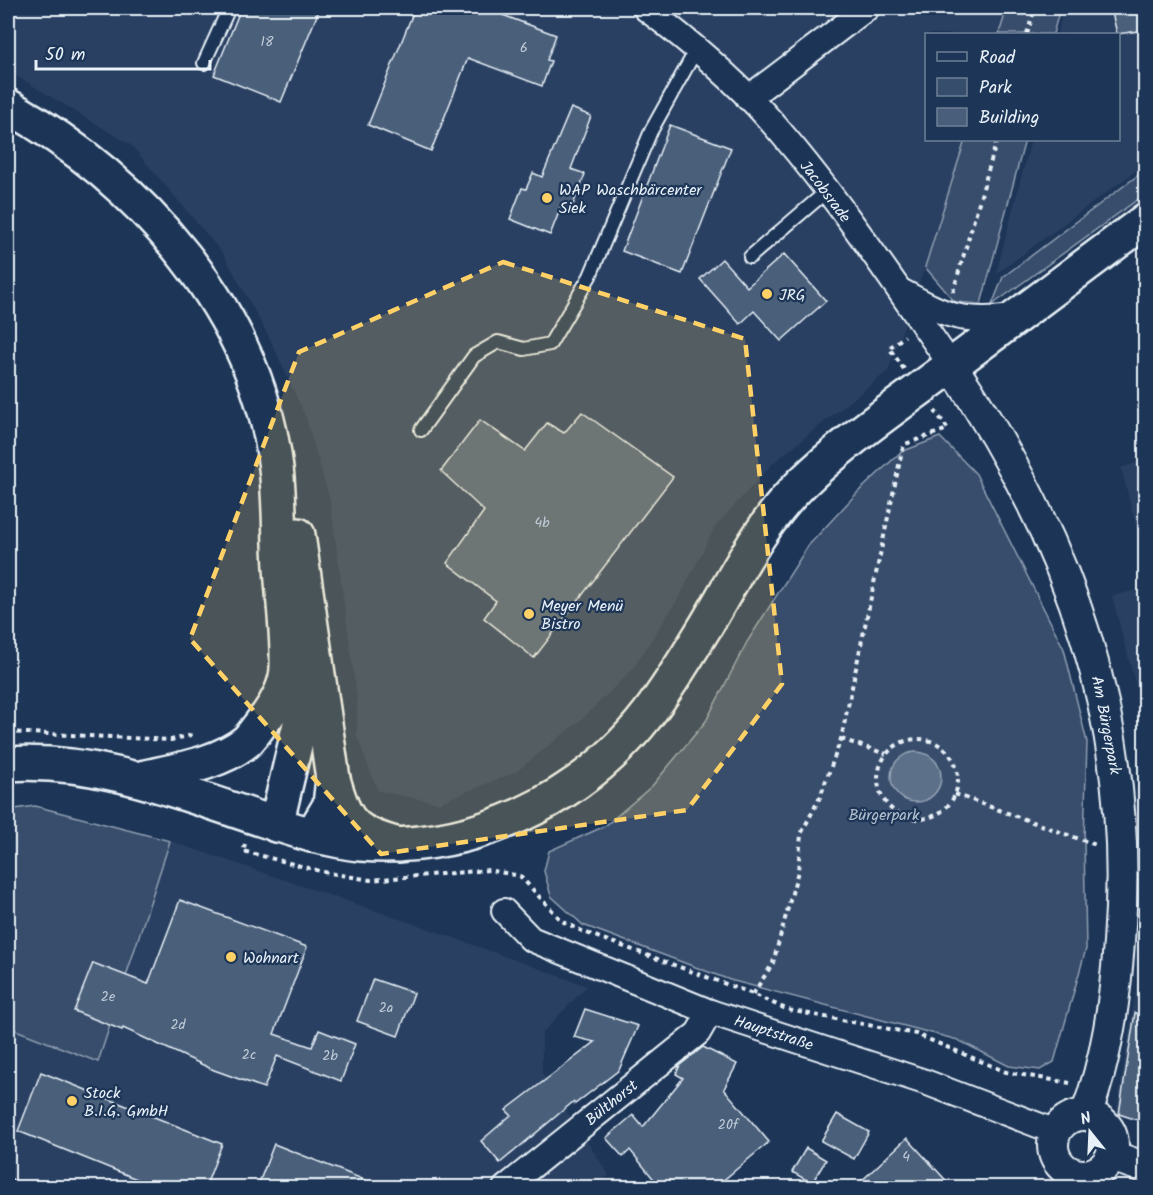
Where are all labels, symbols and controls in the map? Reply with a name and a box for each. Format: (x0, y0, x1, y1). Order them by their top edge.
house number: 18 (261, 31, 274, 53)
scale bar (36, 33, 210, 71)
legend (925, 33, 1120, 141)
house number: 6 (520, 37, 528, 59)
text: 50 m (45, 41, 85, 70)
text: Road (979, 44, 1016, 73)
text: Park (979, 74, 1012, 103)
text: Building (979, 104, 1039, 133)
street label: Jacobsrade (793, 155, 857, 228)
place label: WAP Waschbärcenter Siek (559, 178, 703, 221)
marker: WAP Waschbärcenter Siek (540, 191, 554, 205)
place label: JRG (779, 283, 806, 308)
marker: JRG (760, 287, 774, 301)
house number: 4b (534, 512, 550, 534)
place label: Meyer Menü Bistro (541, 594, 624, 637)
marker: Meyer Menü Bistro (522, 607, 536, 621)
street label: Am Bürgerpark (1084, 674, 1127, 777)
park label: Bürgerpark (848, 803, 920, 828)
place label: Wohnart (243, 946, 300, 971)
marker: Wohnart (224, 950, 238, 964)
house number: 2e (101, 986, 116, 1008)
house number: 2a (379, 997, 393, 1019)
street label: Hauptstraße (731, 1009, 816, 1058)
house number: 2d (170, 1014, 187, 1036)
house number: 2c (242, 1044, 256, 1066)
house number: 2b (322, 1045, 338, 1067)
street label: Bülthorst (580, 1073, 645, 1132)
place label: Stock B.I.G. GmbH (84, 1081, 168, 1124)
marker: Stock B.I.G. GmbH (65, 1094, 79, 1108)
north arrow (1060, 1102, 1120, 1162)
text: N (1077, 1106, 1094, 1133)
house number: 20f (718, 1114, 740, 1136)
house number: 4 (902, 1146, 910, 1168)

